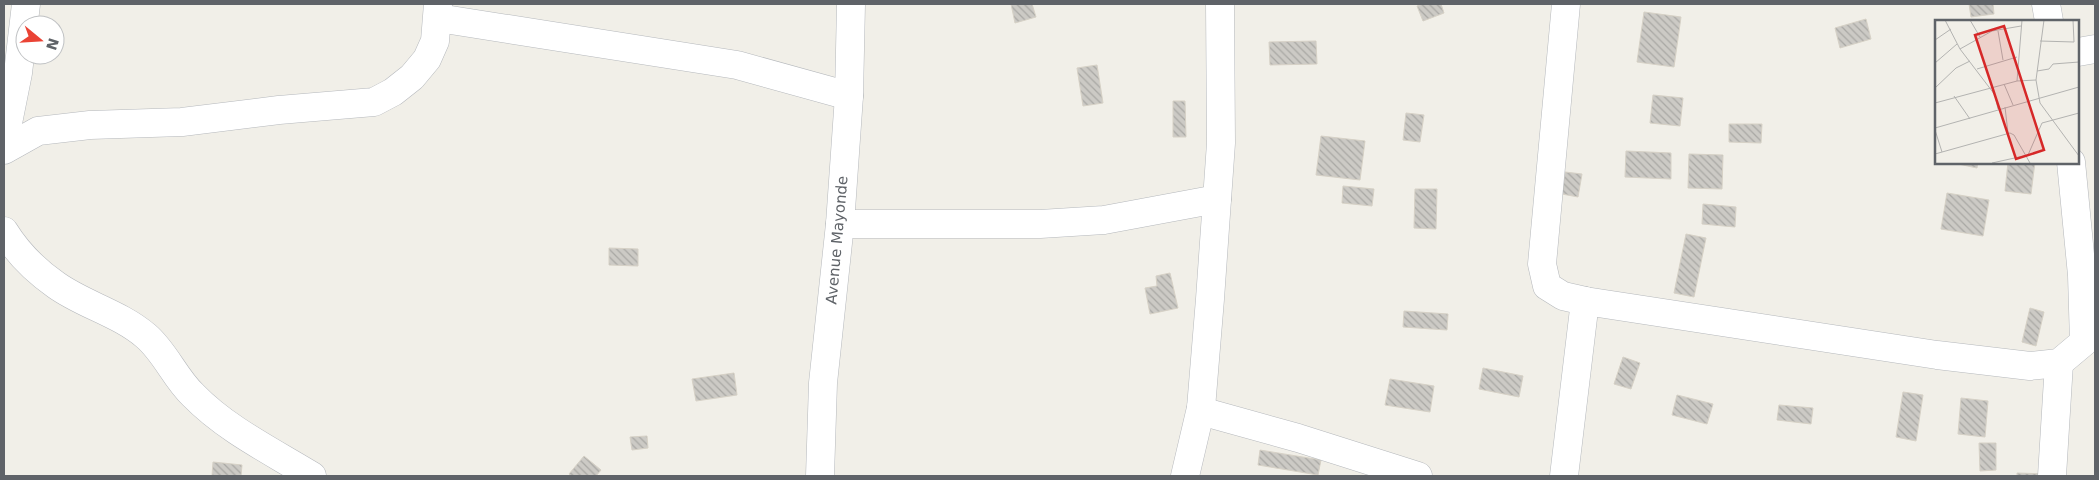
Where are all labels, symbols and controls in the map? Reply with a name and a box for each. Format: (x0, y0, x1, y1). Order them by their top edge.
north arrow (15, 15, 65, 65)
inset map (1935, 20, 2079, 164)
text: N (43, 36, 62, 52)
street label: Avenue Mayonde (822, 175, 852, 305)

